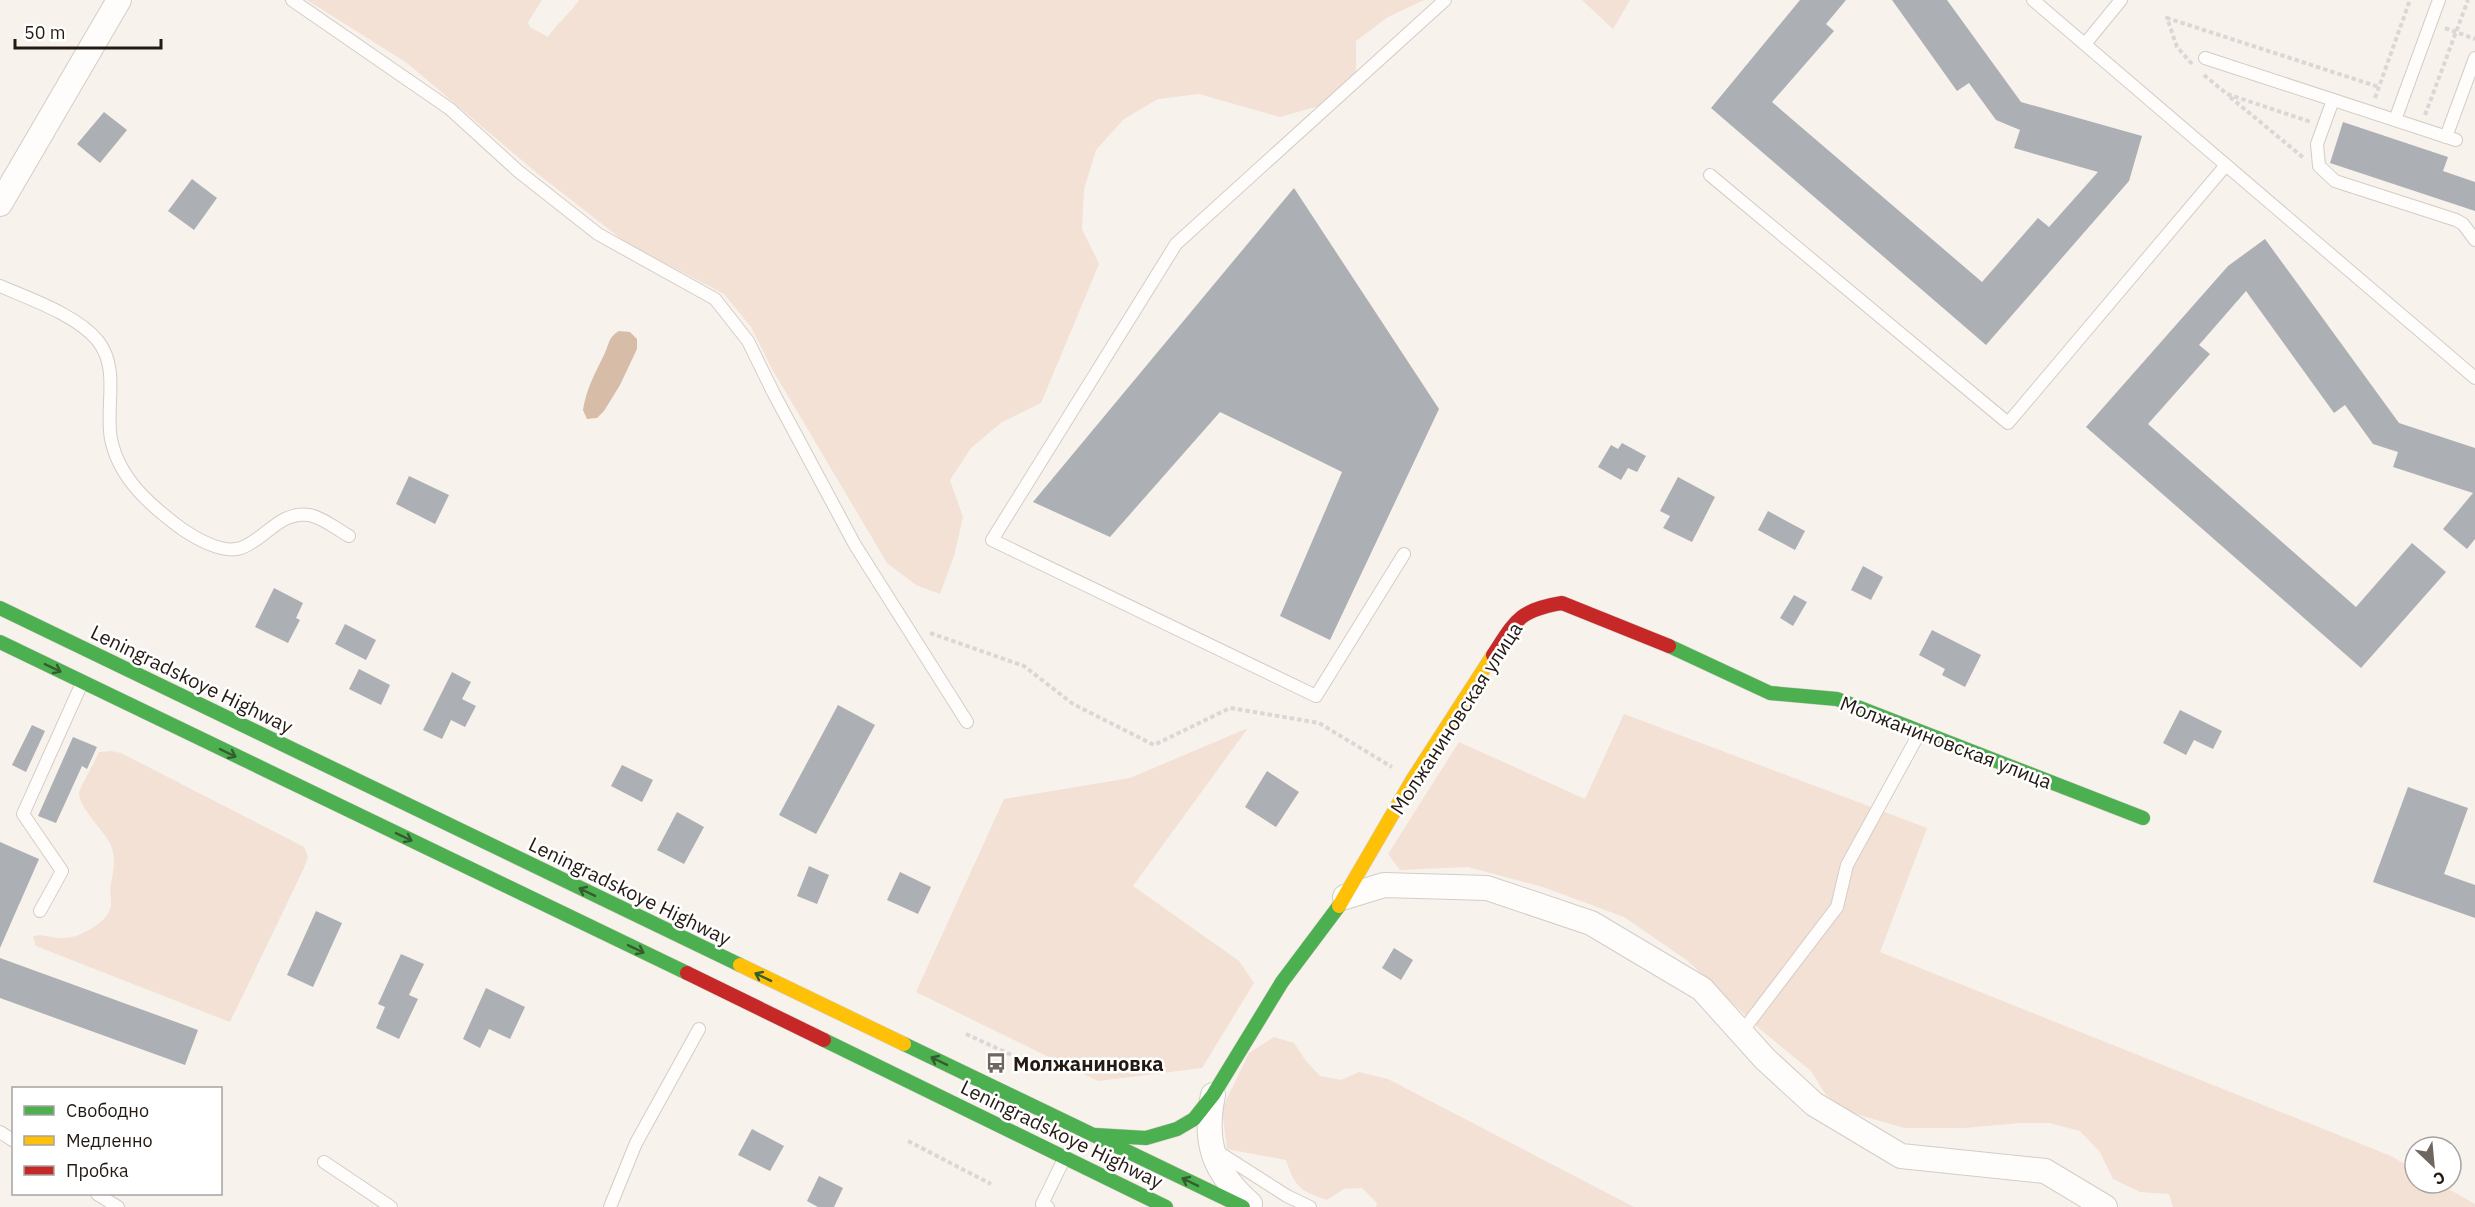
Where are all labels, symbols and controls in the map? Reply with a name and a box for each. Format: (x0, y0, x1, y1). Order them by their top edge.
scale bar (15, 12, 160, 50)
text: 50 m (24, 21, 66, 44)
street label: Молжаниновская улица (1384, 616, 1529, 820)
street label: Leningradskoye Highway (86, 618, 298, 740)
one-way arrow (43, 663, 61, 674)
street label: Молжаниновская улица (1836, 689, 2056, 795)
one-way arrow (219, 747, 237, 759)
street label: Leningradskoye Highway (524, 830, 736, 952)
one-way arrow (394, 832, 412, 844)
one-way arrow (579, 885, 597, 897)
one-way arrow (627, 944, 645, 956)
one-way arrow (754, 970, 772, 982)
place label: Молжаниновка (1013, 1050, 1164, 1077)
bus stop icon: Молжаниновка (984, 1051, 1008, 1075)
one-way arrow (930, 1055, 948, 1067)
street label: Leningradskoye Highway (956, 1073, 1168, 1195)
legend (12, 1087, 222, 1195)
text: Свободно (66, 1099, 149, 1122)
text: Медленно (66, 1129, 153, 1152)
north arrow (2403, 1135, 2463, 1195)
text: Пробка (66, 1159, 129, 1182)
text: С (2431, 1167, 2449, 1190)
one-way arrow (1182, 1175, 1200, 1187)

